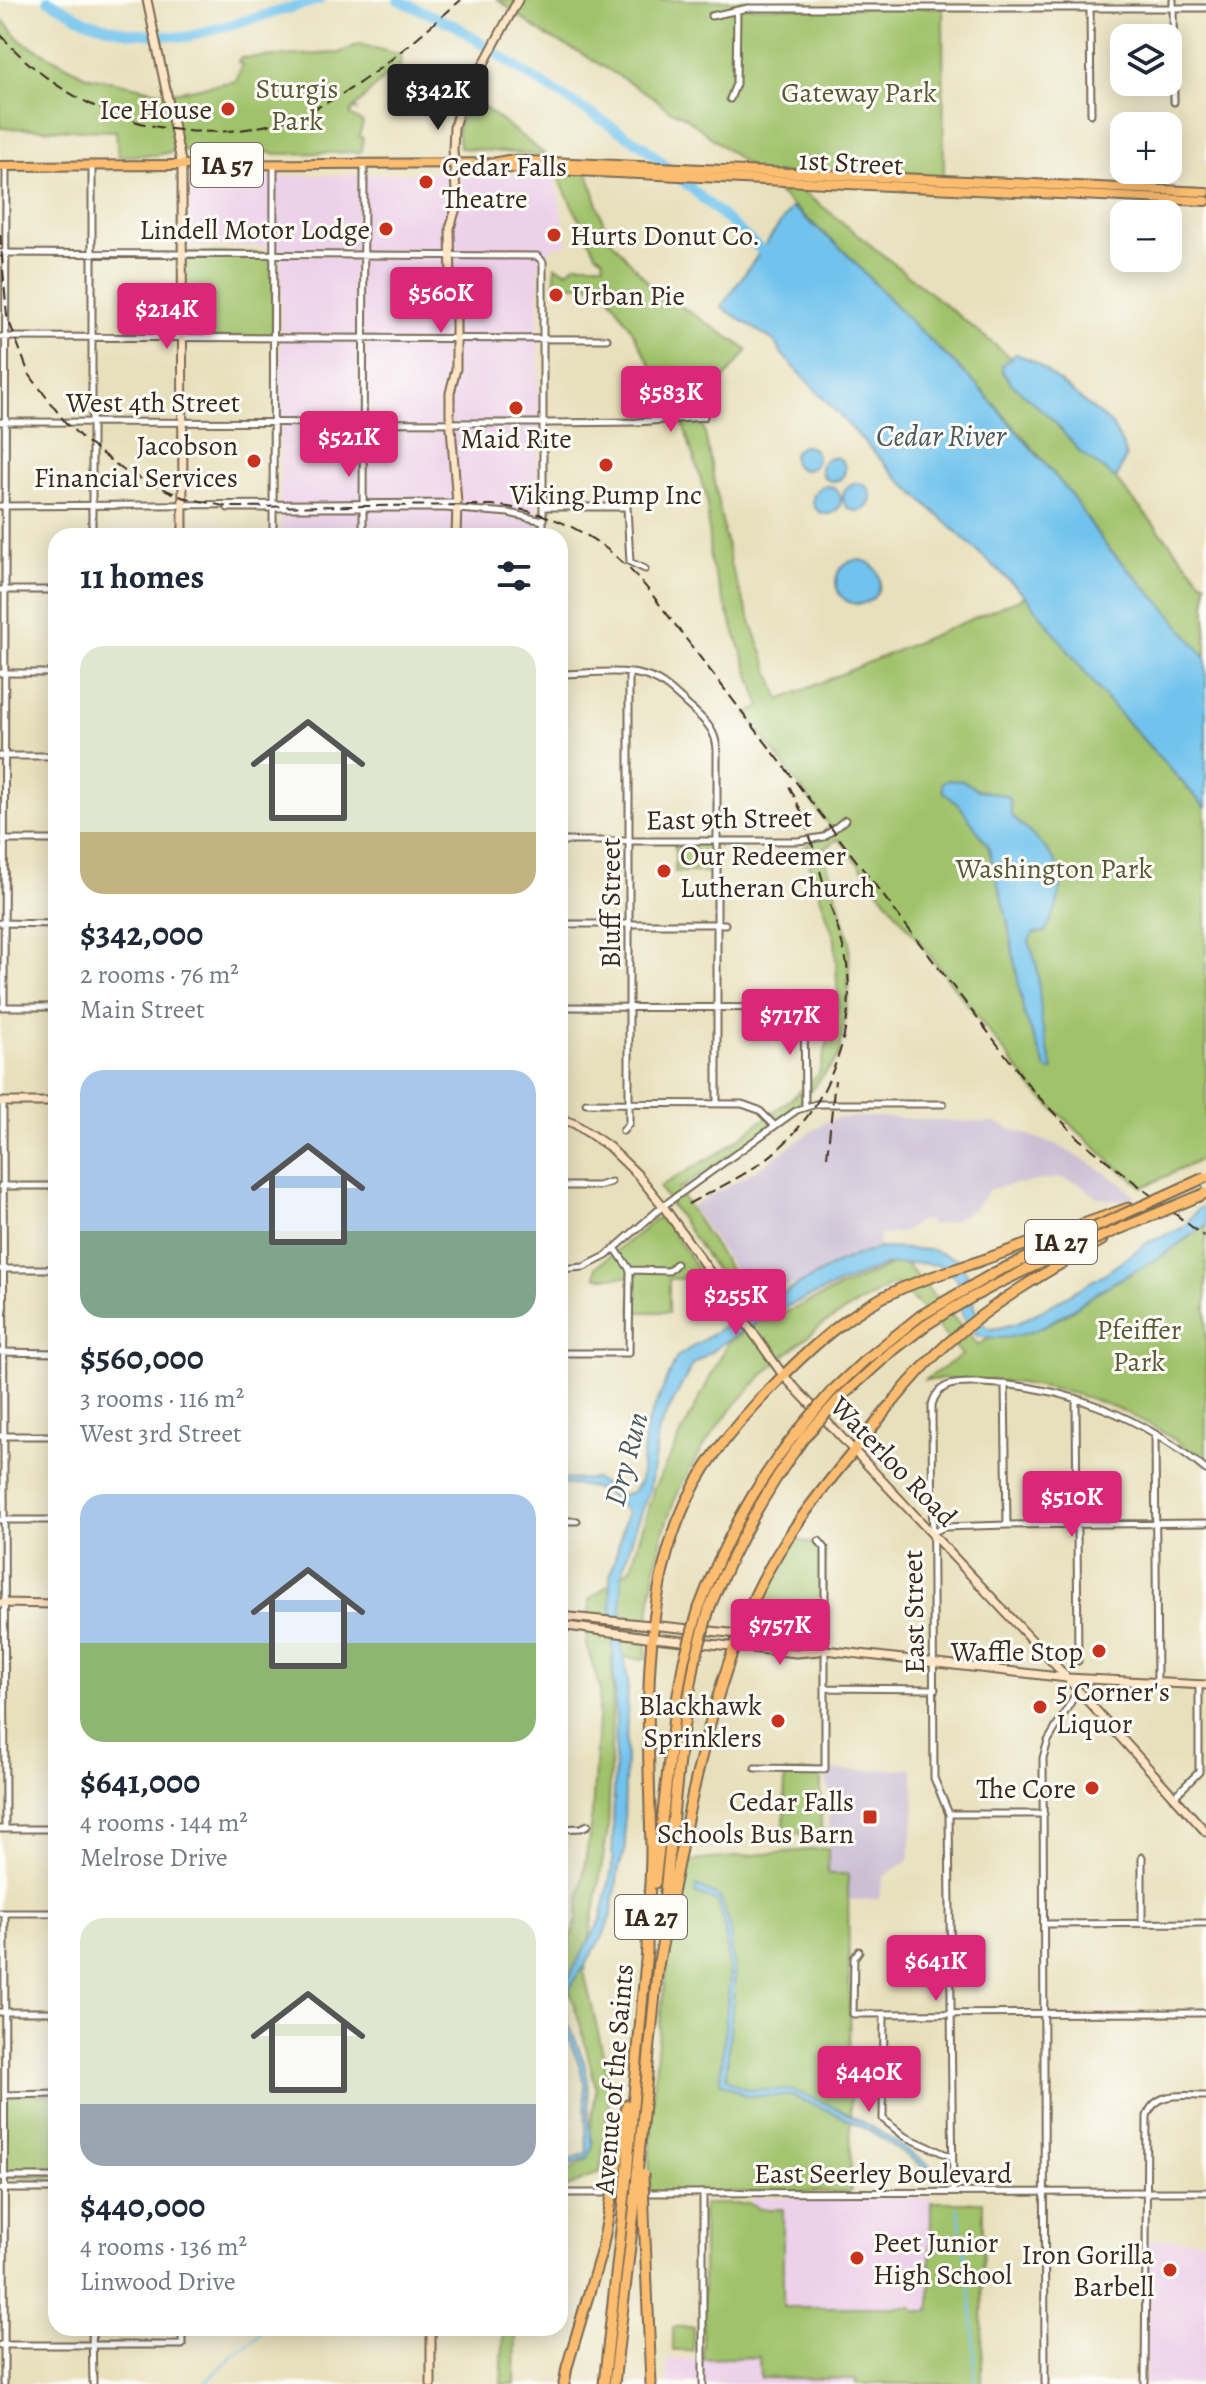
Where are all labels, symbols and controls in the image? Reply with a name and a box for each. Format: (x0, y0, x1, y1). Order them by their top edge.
map controls (1110, 24, 1182, 272)
button: layers (1110, 24, 1182, 96)
pin: $342K (382, 64, 494, 132)
park label: Sturgis Park (255, 70, 339, 140)
text: $342K (405, 72, 471, 107)
park label: Gateway Park (781, 74, 937, 112)
place label: Ice House (99, 91, 212, 129)
marker: Ice House (219, 100, 237, 118)
button: + (1110, 112, 1182, 184)
street label: 1st Street (798, 141, 904, 185)
road number: IA 57 (191, 143, 263, 187)
place label: Cedar Falls Theatre (442, 148, 567, 218)
marker: Cedar Falls Theatre (417, 173, 435, 191)
button: − (1110, 200, 1182, 272)
place label: Lindell Motor Lodge (139, 211, 370, 249)
place label: Hurts Donut Co. (570, 217, 760, 255)
marker: Lindell Motor Lodge (377, 220, 395, 238)
marker: Hurts Donut Co. (545, 226, 563, 244)
pin: $560K (385, 267, 497, 335)
text: $560K (408, 275, 474, 310)
place label: Urban Pie (572, 277, 685, 315)
pin: $214K (111, 283, 223, 351)
marker: Urban Pie (547, 286, 565, 304)
text: $214K (135, 291, 199, 326)
pin: $583K (615, 366, 727, 434)
text: $583K (639, 374, 703, 409)
street label: West 4th Street (65, 384, 240, 422)
marker: Maid Rite (507, 399, 525, 417)
pin: $521K (293, 411, 405, 479)
water label: Cedar River (876, 416, 1008, 456)
text: $521K (318, 419, 380, 454)
place label: Maid Rite (460, 420, 572, 458)
place label: Jacobson Financial Services (34, 427, 238, 497)
marker: Jacobson Financial Services (245, 452, 263, 470)
marker: Viking Pump Inc (597, 456, 615, 474)
place label: Viking Pump Inc (509, 476, 702, 514)
text: 11 homes (80, 553, 204, 600)
icon: filters (492, 554, 536, 598)
icon: home (236, 698, 380, 842)
street label: East 9th Street (645, 799, 813, 839)
place label: Our Redeemer Lutheran Church (680, 837, 875, 907)
street label: Bluff Street (592, 838, 630, 968)
park label: Washington Park (954, 850, 1153, 888)
marker: Our Redeemer Lutheran Church (655, 862, 673, 880)
text: $342,000 (80, 910, 203, 957)
text: 2 rooms · 76 m² (80, 957, 239, 992)
pin: $717K (734, 989, 846, 1057)
text: Main Street (80, 992, 205, 1027)
text: $717K (760, 997, 820, 1032)
icon: home (236, 1122, 380, 1266)
road number: IA 27 (1025, 1220, 1097, 1264)
pin: $255K (680, 1269, 792, 1337)
text: $255K (704, 1277, 768, 1312)
park label: Pfeiffer Park (1096, 1311, 1182, 1381)
text: $560,000 (80, 1334, 204, 1381)
text: 3 rooms · 116 m² (80, 1381, 244, 1416)
street label: Waterloo Road (821, 1387, 966, 1536)
water label: Dry Run (594, 1408, 658, 1510)
text: West 3rd Street (80, 1416, 242, 1451)
pin: $510K (1016, 1471, 1128, 1539)
text: $510K (1041, 1479, 1103, 1514)
icon: home (236, 1546, 380, 1690)
street label: East Street (894, 1550, 934, 1674)
pin: $757K (724, 1599, 836, 1667)
text: $757K (749, 1607, 811, 1642)
place label: Waffle Stop (950, 1633, 1083, 1671)
marker: Waffle Stop (1090, 1642, 1108, 1660)
place label: 5 Corner's Liquor (1056, 1673, 1170, 1743)
place label: Blackhawk Sprinklers (638, 1687, 762, 1757)
marker: 5 Corner's Liquor (1031, 1698, 1049, 1716)
marker: Blackhawk Sprinklers (769, 1712, 787, 1730)
text: $641,000 (80, 1758, 200, 1805)
place label: The Core (976, 1770, 1076, 1808)
marker: The Core (1083, 1779, 1101, 1797)
place label: Cedar Falls Schools Bus Barn (657, 1783, 854, 1853)
text: 4 rooms · 144 m² (80, 1805, 248, 1840)
marker: Cedar Falls Schools Bus Barn (861, 1808, 879, 1826)
text: Melrose Drive (80, 1840, 228, 1875)
road number: IA 27 (615, 1895, 687, 1939)
pin: $641K (880, 1935, 992, 2003)
text: $641K (905, 1943, 967, 1978)
street label: Avenue of the Saints (585, 1962, 643, 2197)
icon: home (236, 1970, 380, 2114)
pin: $440K (813, 2046, 925, 2114)
text: $440K (836, 2054, 902, 2089)
street label: East Seerley Boulevard (754, 2155, 1013, 2193)
text: $440,000 (80, 2182, 205, 2229)
place label: Peet Junior High School (873, 2224, 1012, 2294)
text: 4 rooms · 136 m² (80, 2229, 247, 2264)
place label: Iron Gorilla Barbell (1022, 2236, 1154, 2306)
marker: Peet Junior High School (848, 2249, 866, 2267)
marker: Iron Gorilla Barbell (1161, 2261, 1179, 2279)
text: Linwood Drive (80, 2264, 236, 2299)

